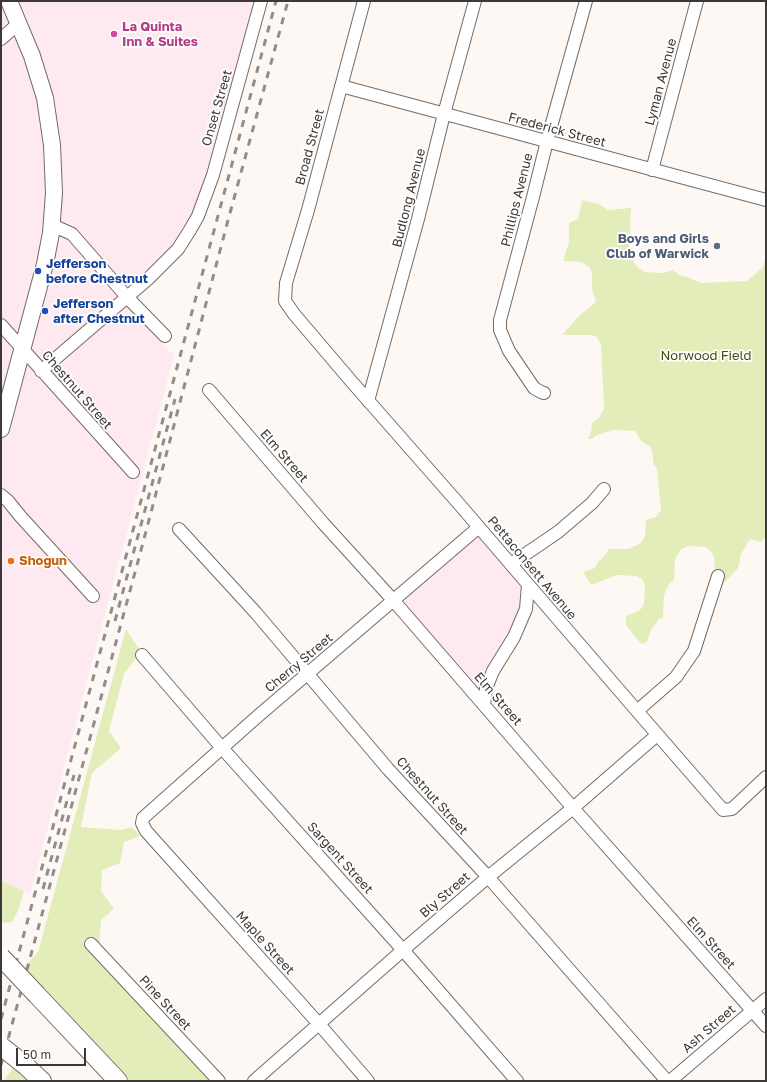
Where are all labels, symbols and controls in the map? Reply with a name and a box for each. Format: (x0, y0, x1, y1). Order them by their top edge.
place label: La Quinta Inn & Suites (122, 19, 198, 50)
marker: La Quinta Inn & Suites (109, 29, 119, 39)
street label: Lyman Avenue (642, 37, 680, 127)
street label: Onset Street (199, 68, 235, 148)
street label: Broad Street (292, 107, 328, 187)
street label: Frederick Street (506, 109, 608, 151)
street label: Budlong Avenue (389, 147, 429, 249)
street label: Phillips Avenue (498, 152, 536, 248)
place label: Boys and Girls Club of Warwick (606, 231, 709, 262)
marker: Boys and Girls Club of Warwick (712, 241, 722, 251)
place label: Jefferson before Chestnut (46, 256, 148, 287)
marker: Jefferson before Chestnut (33, 266, 43, 276)
place label: Jefferson after Chestnut (53, 296, 145, 327)
marker: Jefferson after Chestnut (40, 306, 50, 316)
street label: Chestnut Street (39, 347, 115, 433)
park label: Norwood Field (660, 348, 752, 364)
street label: Elm Street (257, 426, 311, 486)
street label: Pettaconsett Avenue (484, 513, 580, 623)
place label: Shogun (19, 553, 67, 569)
marker: Shogun (6, 556, 16, 566)
street label: Cherry Street (262, 630, 336, 696)
street label: Elm Street (471, 669, 525, 729)
street label: Chestnut Street (393, 754, 471, 838)
street label: Sargent Street (304, 819, 376, 897)
street label: Bly Street (417, 869, 473, 921)
street label: Maple Street (232, 908, 298, 978)
street label: Elm Street (683, 914, 739, 972)
street label: Pine Street (136, 972, 194, 1034)
street label: Ash Street (679, 1002, 739, 1056)
scale bar (18, 1040, 88, 1066)
text: 50 m (23, 1047, 51, 1062)

